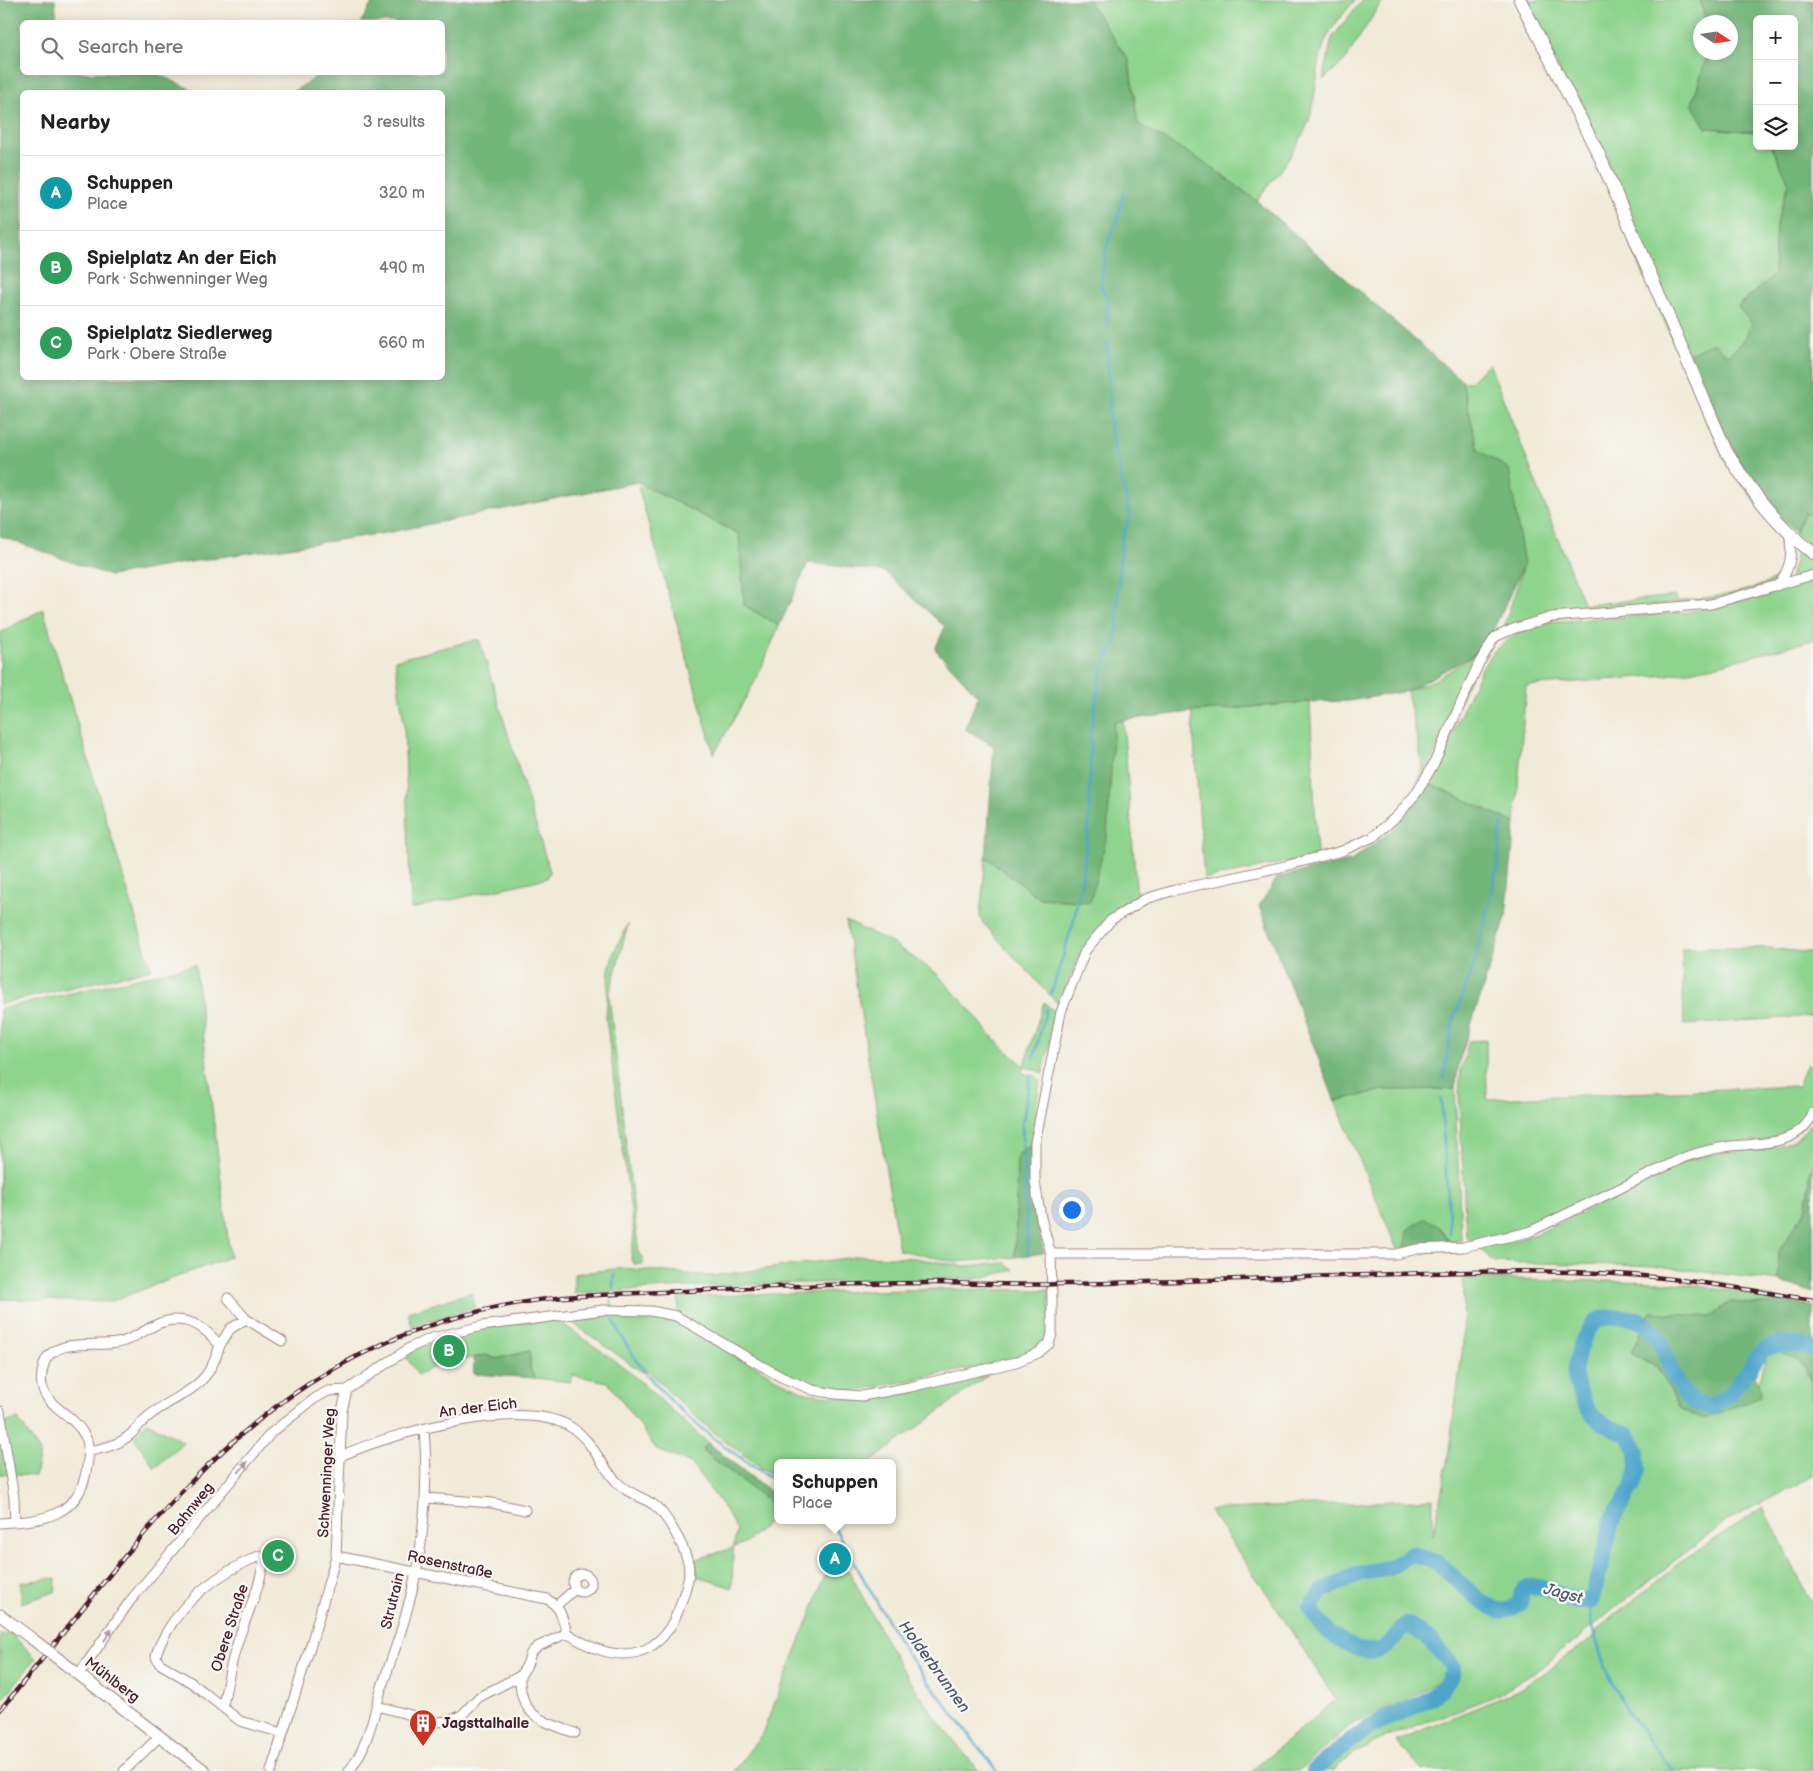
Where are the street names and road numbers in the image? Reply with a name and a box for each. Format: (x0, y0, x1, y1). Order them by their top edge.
street label: An der Eich (438, 1394, 518, 1422)
street label: Schwenninger Weg (314, 1408, 340, 1538)
street label: Bahnweg (164, 1479, 218, 1539)
street label: Rosenstraße (406, 1547, 495, 1583)
street label: Strutrain (377, 1571, 409, 1631)
street label: Obere Straße (207, 1582, 253, 1674)
street label: Mühlberg (81, 1653, 143, 1707)

